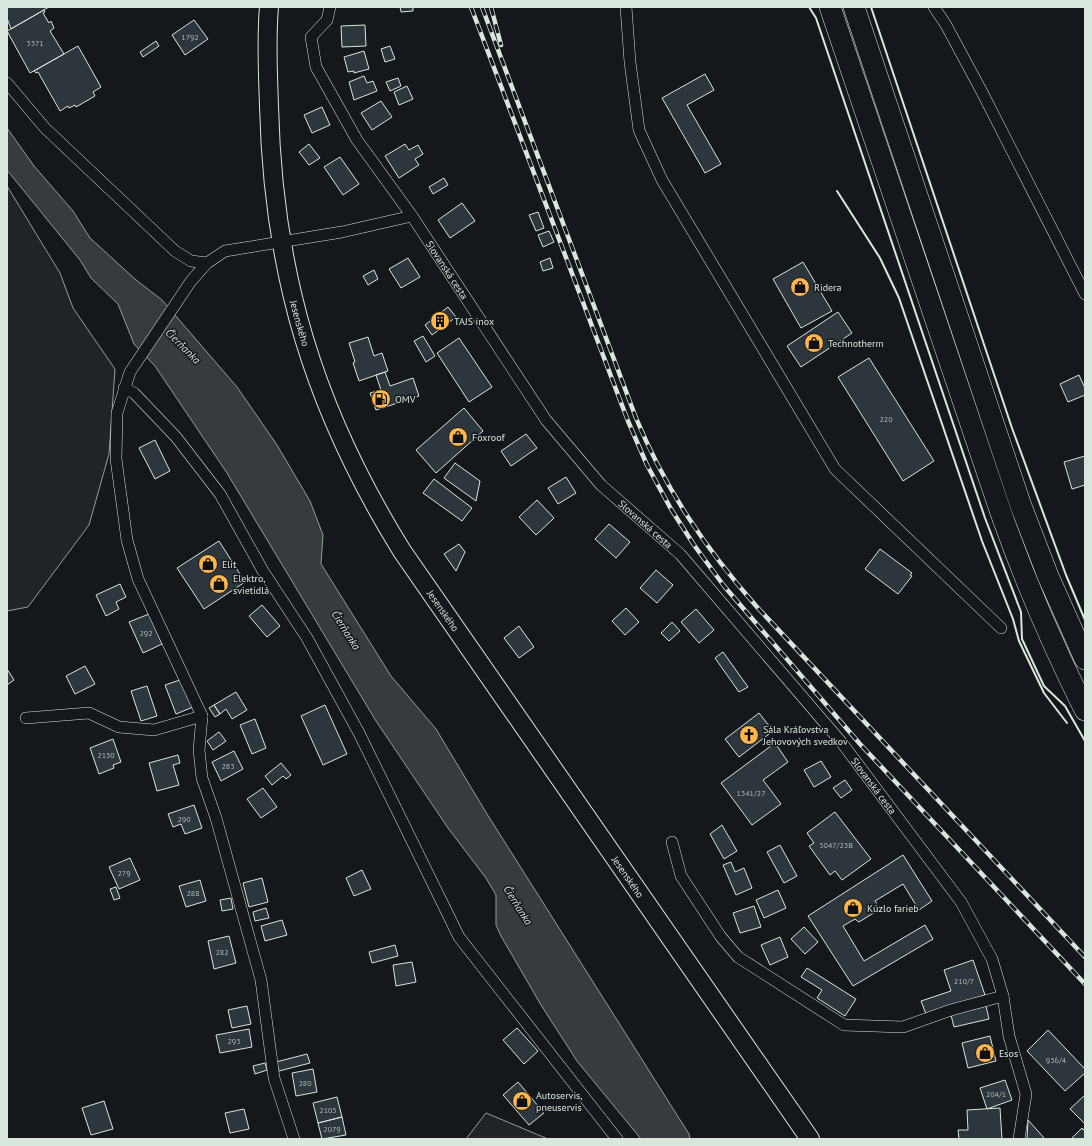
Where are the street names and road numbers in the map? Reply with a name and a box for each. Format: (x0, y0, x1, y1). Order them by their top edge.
street label: Slovanská cesta (423, 238, 471, 302)
street label: Jesenského (287, 298, 312, 348)
street label: Slovanská cesta (616, 497, 675, 551)
street label: Jesenského (423, 587, 462, 634)
street label: Slovanská cesta (848, 755, 899, 817)
street label: Jesenského (608, 853, 647, 900)

